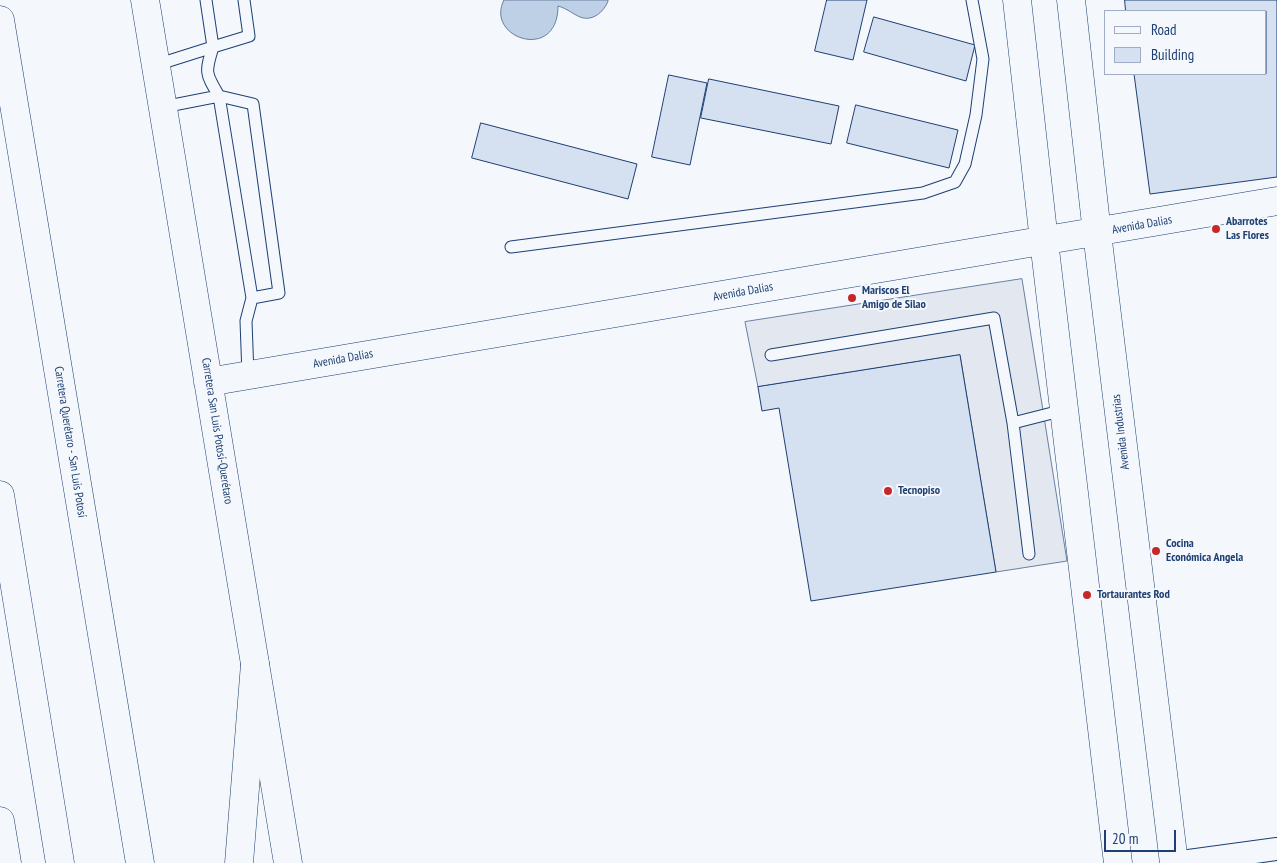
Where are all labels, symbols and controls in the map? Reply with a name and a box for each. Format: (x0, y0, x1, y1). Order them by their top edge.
legend (1104, 10, 1267, 75)
text: Road (1151, 20, 1177, 39)
text: Building (1151, 45, 1194, 64)
street label: Avenida Dalias (1111, 213, 1173, 237)
place label: Abarrotes Las Flores (1226, 215, 1269, 243)
marker: Abarrotes Las Flores (1210, 223, 1222, 235)
street label: Avenida Dalias (712, 280, 774, 304)
place label: Mariscos El Amigo de Silao (862, 284, 926, 312)
marker: Mariscos El Amigo de Silao (846, 292, 858, 304)
street label: Avenida Dalias (312, 347, 374, 371)
street label: Carretera San Luis Potosí-Querétaro (198, 357, 236, 505)
street label: Carretera Querétaro - San Luis Potosí (51, 365, 89, 519)
street label: Avenida Industrias (1109, 393, 1133, 471)
place label: Tecnopiso (898, 484, 940, 498)
marker: Tecnopiso (882, 485, 894, 497)
place label: Cocina Económica Angela (1166, 537, 1243, 565)
marker: Cocina Económica Angela (1150, 545, 1162, 557)
place label: Tortaurantes Rod (1097, 588, 1170, 602)
marker: Tortaurantes Rod (1081, 589, 1093, 601)
scale bar (1107, 820, 1180, 852)
text: 20 m (1112, 829, 1138, 848)

